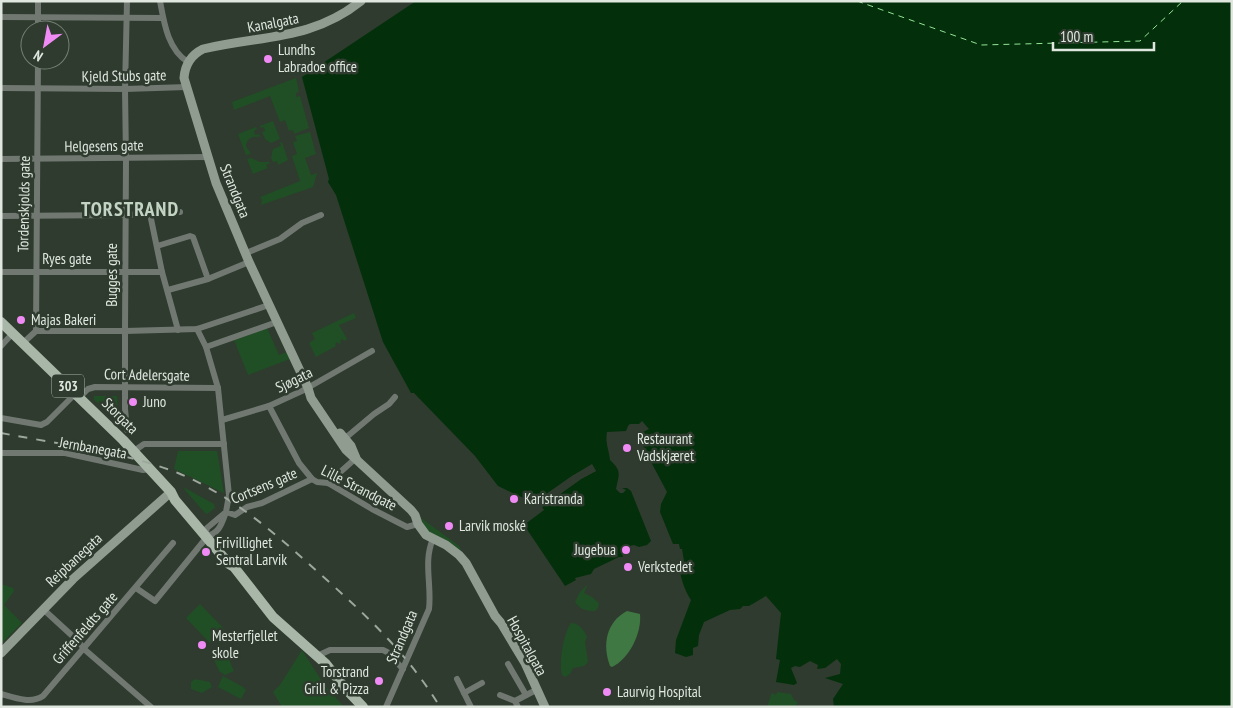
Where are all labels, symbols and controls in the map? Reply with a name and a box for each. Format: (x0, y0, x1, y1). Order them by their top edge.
street label: Kanalgata (246, 8, 300, 37)
north arrow (20, 20, 70, 70)
scale bar (1053, 20, 1154, 52)
text: 100 m (1060, 27, 1093, 46)
place label: Lundhs Labradoe office (278, 40, 357, 76)
text: N (30, 46, 46, 66)
marker: Lundhs Labradoe office (262, 53, 274, 65)
street label: Kjeld Stubs gate (82, 65, 166, 86)
street label: Helgesens gate (64, 135, 144, 156)
street label: Tordenskjolds gate (13, 156, 34, 252)
street label: Strandgata (216, 161, 255, 220)
district label: TORSTRAND (81, 196, 179, 222)
street label: Bugges gate (102, 243, 121, 307)
street label: Ryes gate (42, 249, 92, 268)
place label: Majas Bakeri (31, 310, 96, 329)
marker: Majas Bakeri (15, 314, 27, 326)
street label: Sjøgata (272, 363, 315, 397)
street label: Cort Adelersgate (104, 364, 190, 385)
road number: 303 (52, 374, 84, 398)
place label: Juno (142, 392, 166, 411)
street label: Storgata (98, 394, 142, 438)
marker: Juno (127, 396, 139, 408)
place label: Restaurant Vadskjæret (636, 429, 694, 465)
street label: Jernbanegata (57, 432, 128, 463)
marker: Restaurant Vadskjæret (621, 442, 633, 454)
street label: Lille Strandgate (318, 460, 400, 515)
street label: Cortsens gate (228, 463, 300, 508)
place label: Karistranda (524, 489, 583, 508)
marker: Karistranda (508, 493, 520, 505)
place label: Larvik moské (459, 516, 526, 535)
marker: Larvik moské (443, 520, 455, 532)
street label: Reipbanegata (41, 529, 106, 591)
place label: Frivillighet Sentral Larvik (216, 533, 287, 569)
place label: Jugebua (573, 540, 616, 559)
marker: Jugebua (620, 544, 632, 556)
marker: Frivillighet Sentral Larvik (200, 546, 212, 558)
place label: Verkstedet (637, 557, 692, 576)
marker: Verkstedet (622, 561, 634, 573)
street label: Griffenfeldts gate (48, 587, 121, 668)
street label: Strandgata (382, 607, 421, 666)
street label: Hospitalgata (503, 612, 552, 679)
place label: Mesterfjellet skole (212, 626, 278, 662)
marker: Mesterfjellet skole (196, 639, 208, 651)
place label: Torstrand Grill & Pizza (304, 662, 369, 698)
marker: Torstrand Grill & Pizza (373, 675, 385, 687)
place label: Laurvig Hospital (617, 682, 702, 701)
marker: Laurvig Hospital (601, 686, 613, 698)

